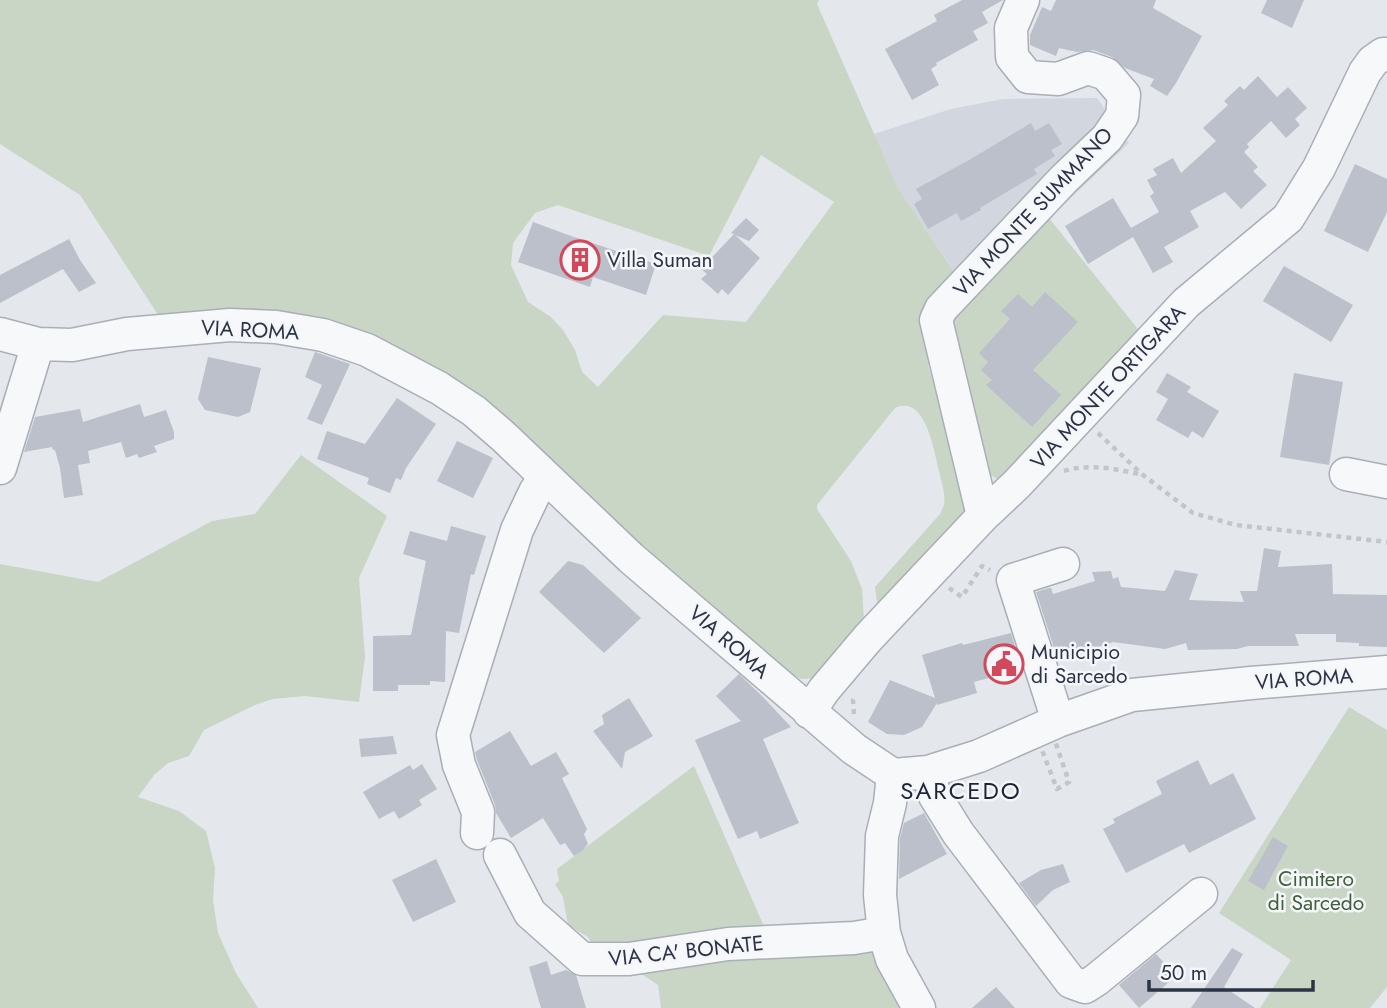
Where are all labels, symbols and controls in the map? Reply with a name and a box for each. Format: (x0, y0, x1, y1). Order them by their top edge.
street label: VIA MONTE SUMMANO (946, 121, 1120, 303)
building icon: Villa Suman (559, 239, 601, 281)
place label: Villa Suman (607, 245, 712, 275)
street label: VIA MONTE ORTIGARA (1024, 298, 1192, 476)
street label: VIA ROMA (200, 312, 300, 348)
street label: VIA ROMA (682, 598, 776, 686)
place label: Municipio di Sarcedo (1031, 637, 1128, 691)
public building icon: Municipio di Sarcedo (983, 643, 1025, 685)
street label: VIA ROMA (1254, 661, 1354, 697)
district label: SARCEDO (900, 773, 1022, 808)
park label: Cimitero di Sarcedo (1268, 864, 1364, 918)
street label: VIA CA' BONATE (607, 928, 765, 974)
scale bar (1149, 948, 1314, 992)
text: 50 m (1160, 958, 1207, 988)

